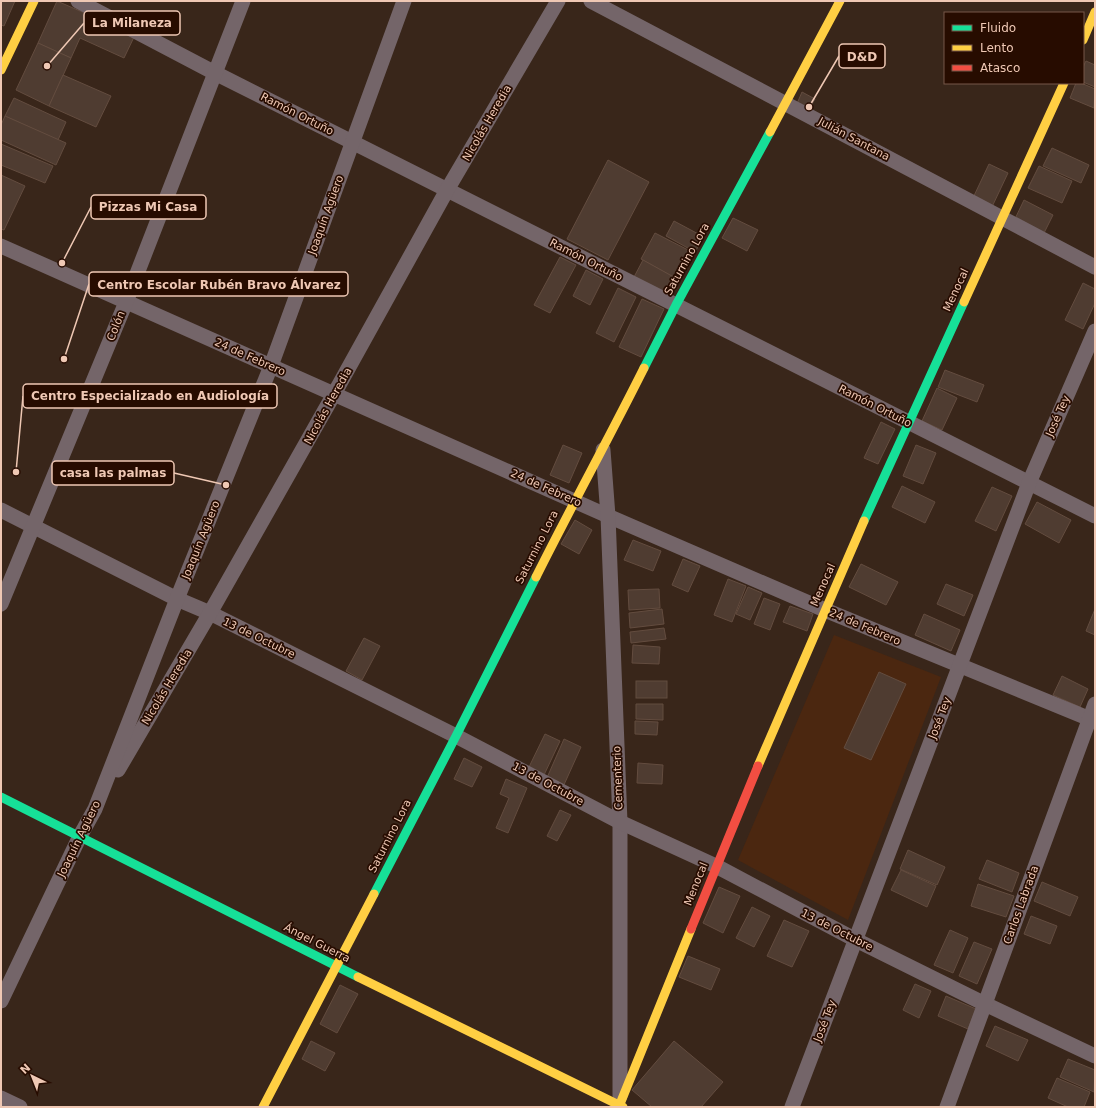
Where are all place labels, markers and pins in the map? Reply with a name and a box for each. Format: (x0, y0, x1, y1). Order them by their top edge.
callout: La Milaneza (84, 11, 180, 35)
callout: D&D (839, 44, 885, 68)
callout: Pizzas Mi Casa (91, 195, 206, 219)
callout: Centro Escolar Rubén Bravo Álvarez (89, 272, 348, 296)
callout: Centro Especializado en Audiología (23, 384, 277, 408)
callout: casa las palmas (52, 461, 174, 485)

